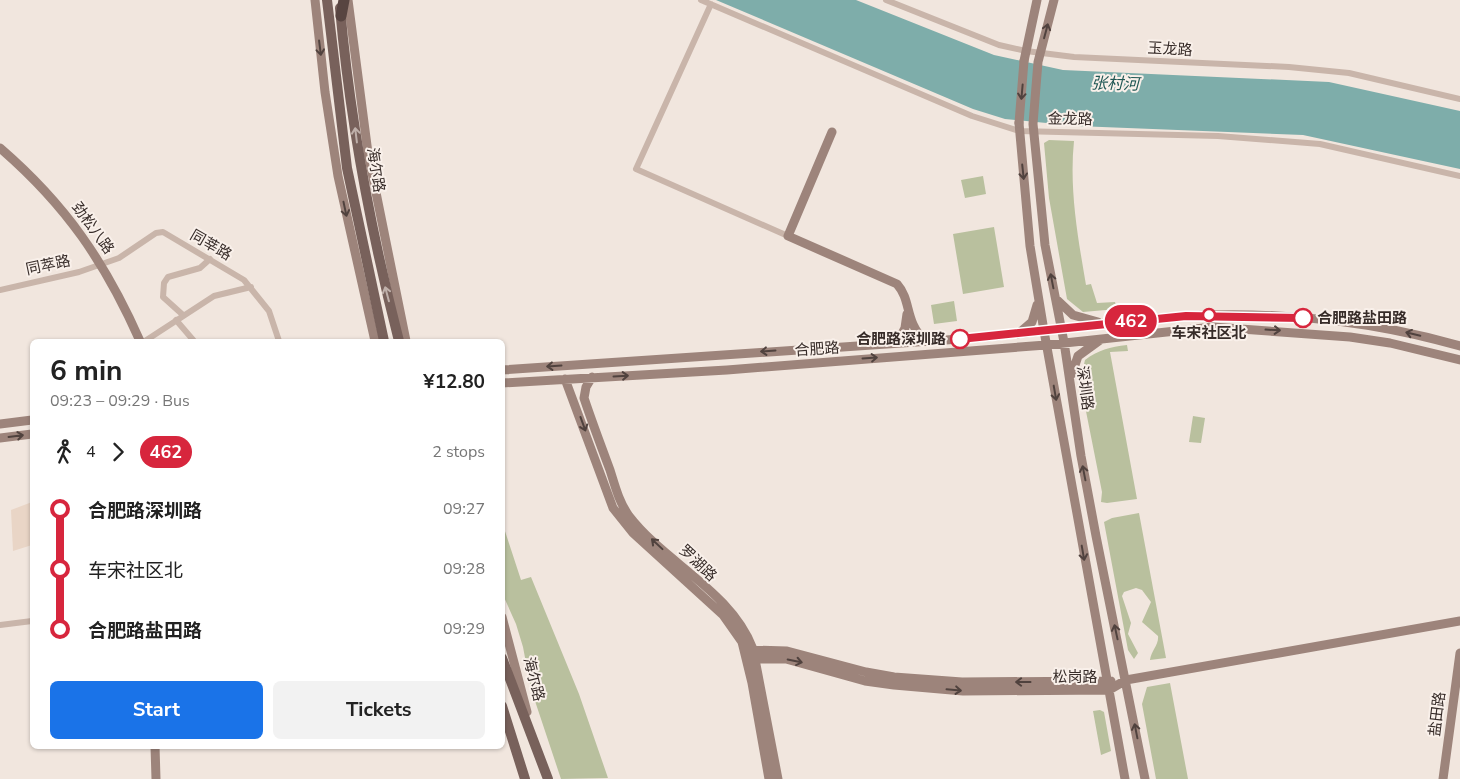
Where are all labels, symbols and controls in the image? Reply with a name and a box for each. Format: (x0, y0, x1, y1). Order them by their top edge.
one-way arrow (1042, 23, 1051, 39)
street label: 玉龙路 (1147, 38, 1193, 60)
one-way arrow (315, 40, 325, 56)
water label: 张村河 (1091, 73, 1142, 95)
one-way arrow (1017, 84, 1026, 100)
street label: 金龙路 (1047, 109, 1093, 129)
one-way arrow (351, 127, 361, 143)
street label: 海尔路 (363, 146, 389, 194)
one-way arrow (1018, 164, 1028, 180)
street label: 劲松八路 (67, 198, 119, 258)
one-way arrow (341, 200, 350, 216)
street label: 同莘路 (187, 225, 235, 265)
street label: 同萃路 (24, 251, 72, 279)
one-way arrow (1047, 273, 1057, 289)
one-way arrow (382, 287, 391, 303)
line badge: 462 (1102, 305, 1160, 337)
marker: 车宋社区北 (1202, 308, 1216, 322)
marker: 合肥路盐田路 (1293, 308, 1313, 328)
place label: 合肥路盐田路 (1317, 308, 1407, 328)
text: 462 (1115, 309, 1147, 333)
place label: 车宋社区北 (1171, 323, 1247, 343)
one-way arrow (1265, 326, 1281, 335)
place label: 合肥路深圳路 (856, 329, 946, 349)
marker: 合肥路深圳路 (950, 329, 970, 349)
one-way arrow (1405, 329, 1421, 338)
street label: 合肥路 (794, 337, 840, 361)
one-way arrow (760, 347, 776, 356)
text: 6 min (50, 352, 122, 390)
one-way arrow (862, 354, 878, 363)
one-way arrow (546, 362, 562, 371)
street label: 深圳路 (1072, 364, 1098, 412)
text: ¥12.80 (423, 369, 485, 395)
one-way arrow (613, 371, 629, 380)
one-way arrow (1050, 384, 1060, 400)
text: 09:23 – 09:29 · Bus (50, 390, 190, 412)
one-way arrow (579, 416, 589, 432)
one-way arrow (8, 431, 24, 441)
icon: walk (50, 438, 78, 466)
icon: forward (104, 438, 132, 466)
text: 462 (150, 440, 182, 464)
text: 4 (86, 441, 96, 463)
text: 2 stops (432, 441, 485, 463)
one-way arrow (1079, 465, 1089, 481)
text: 合肥路深圳路 (88, 498, 202, 524)
text: 09:27 (443, 498, 485, 520)
one-way arrow (651, 538, 664, 550)
street label: 罗湖路 (675, 540, 721, 586)
one-way arrow (1079, 544, 1089, 560)
text: 车宋社区北 (88, 558, 183, 584)
text: 09:28 (443, 558, 485, 580)
text: 合肥路盐田路 (88, 618, 202, 644)
text: 09:29 (443, 618, 485, 640)
one-way arrow (1111, 625, 1120, 641)
street label: 海尔路 (519, 655, 549, 703)
one-way arrow (787, 656, 803, 666)
street label: 松岗路 (1052, 667, 1098, 687)
one-way arrow (1016, 677, 1032, 687)
button: Start (50, 681, 263, 739)
button: Tickets (273, 681, 485, 739)
one-way arrow (946, 685, 962, 695)
street label: 盐田路 (1424, 690, 1450, 738)
one-way arrow (1130, 723, 1140, 739)

